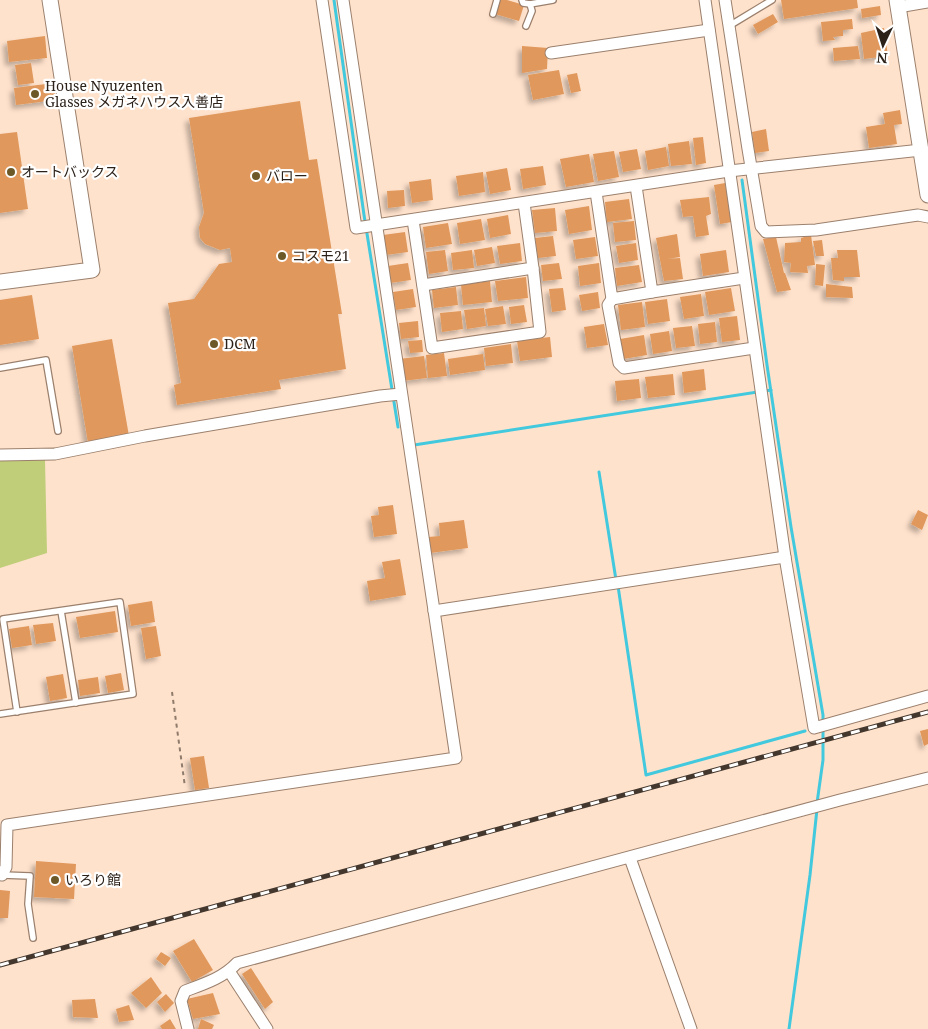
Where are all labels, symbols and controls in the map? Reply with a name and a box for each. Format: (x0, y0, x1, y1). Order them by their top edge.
north arrow (858, 20, 908, 70)
text: N (876, 49, 888, 68)
place label: House Nyuzenten Glasses メガネハウス入善店 (45, 76, 223, 111)
marker: House Nyuzenten Glasses メガネハウス入善店 (29, 88, 41, 100)
place label: オートバックス (21, 162, 119, 181)
marker: オートバックス (5, 166, 17, 178)
place label: バロー (266, 166, 308, 185)
marker: バロー (250, 170, 262, 182)
place label: コスモ21 (292, 246, 350, 265)
marker: コスモ21 (276, 250, 288, 262)
place label: DCM (224, 334, 256, 353)
marker: DCM (208, 338, 220, 350)
place label: いろり館 (65, 870, 121, 889)
marker: いろり館 (49, 874, 61, 886)

